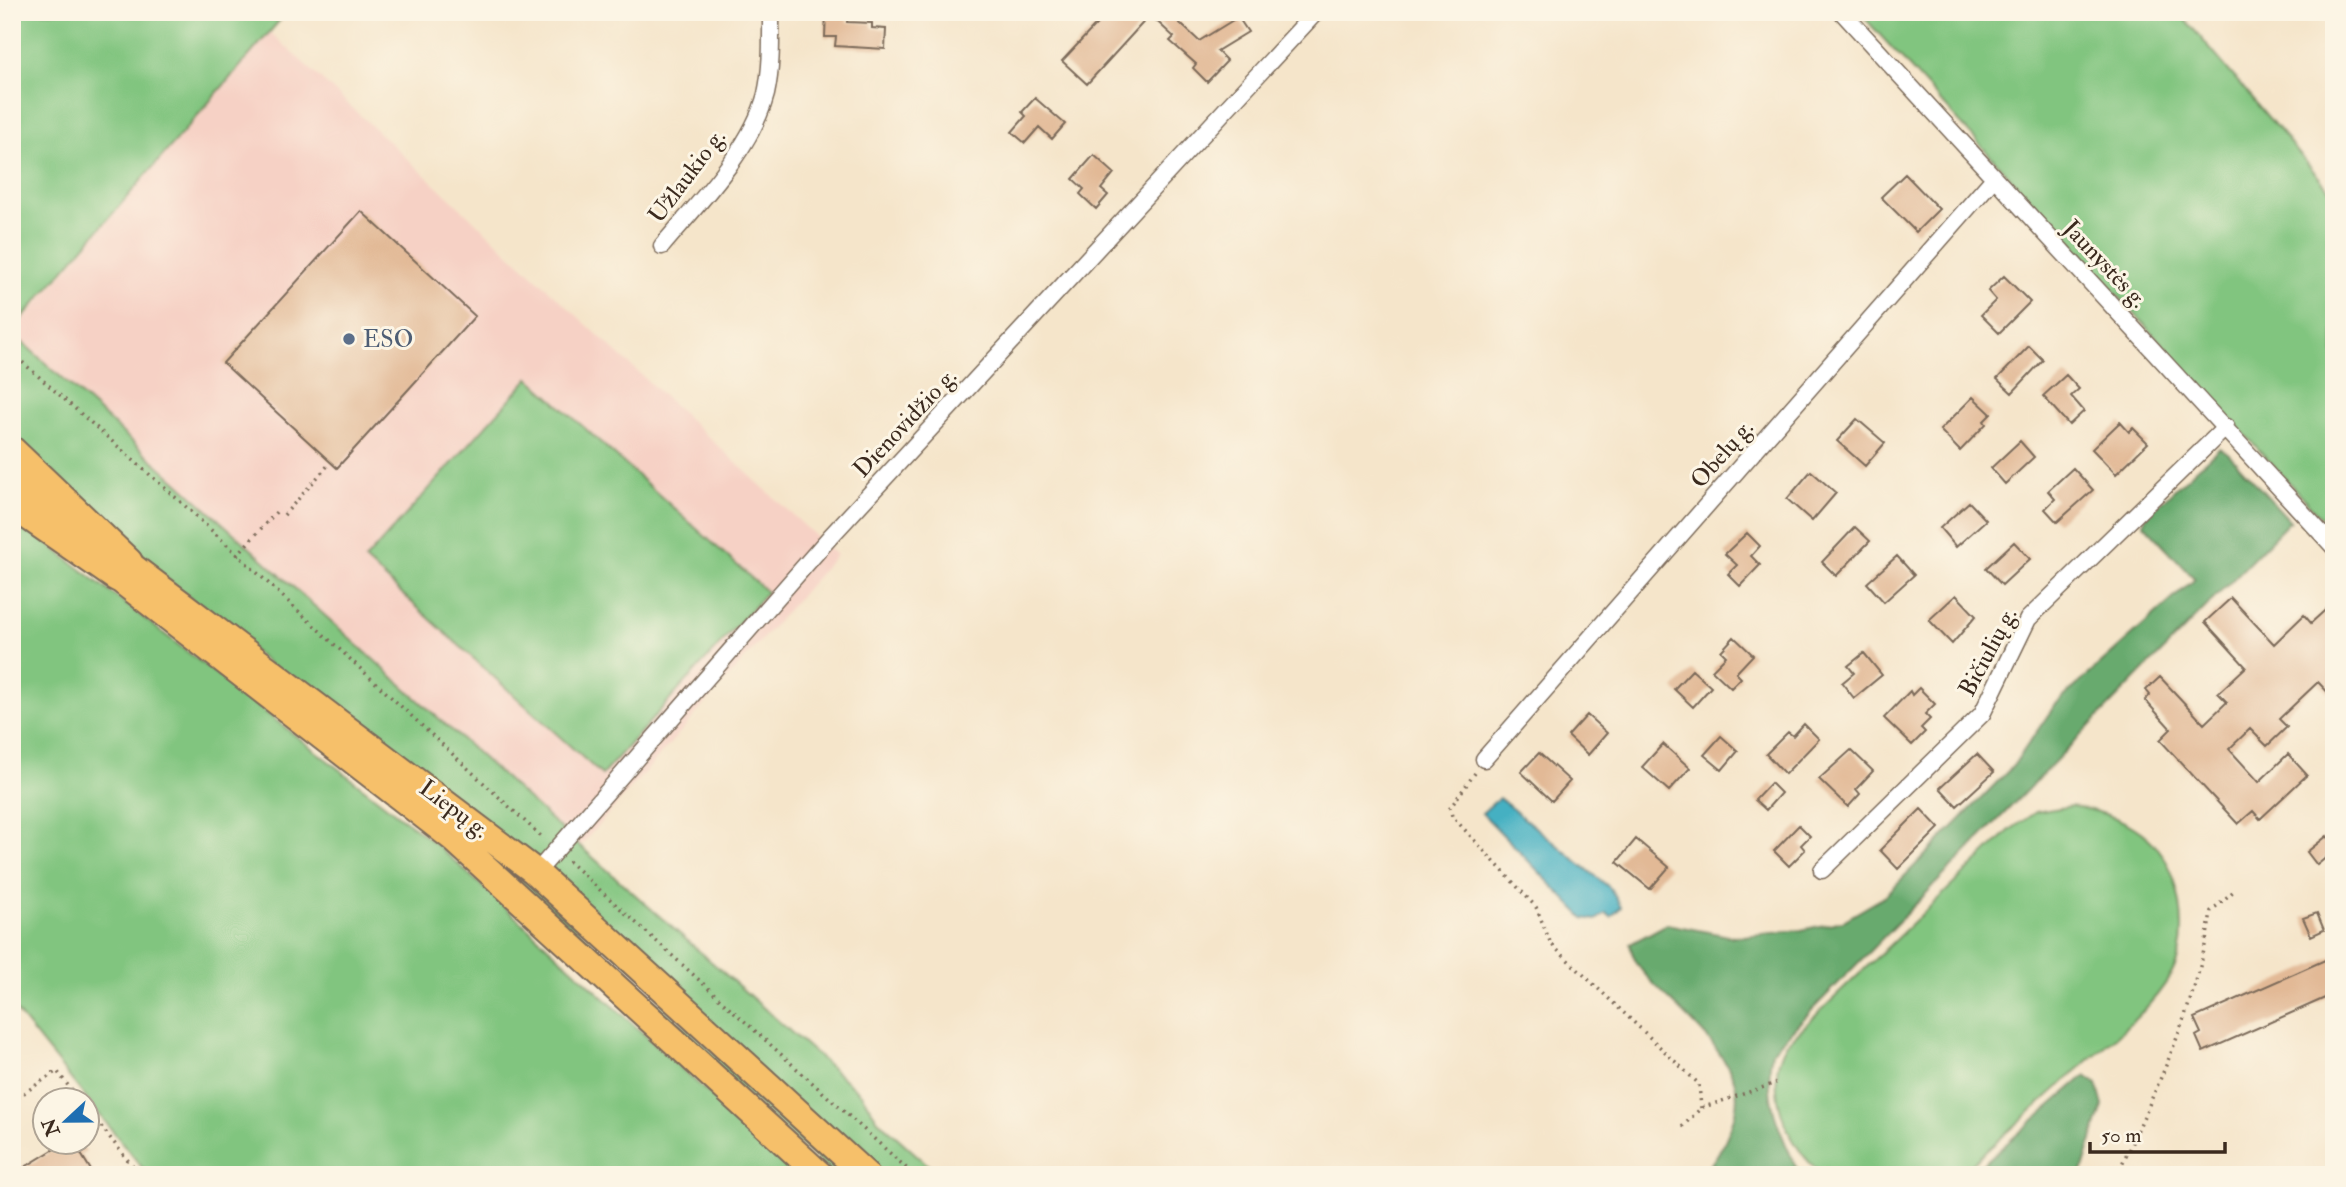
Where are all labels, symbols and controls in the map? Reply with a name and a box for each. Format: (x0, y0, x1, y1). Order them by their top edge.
street label: Užlaukio g. (641, 123, 733, 229)
street label: Jaunystės g. (2056, 213, 2154, 315)
place label: ESO (363, 324, 413, 355)
marker: ESO (341, 331, 357, 347)
street label: Dienovidžio g. (846, 362, 964, 484)
street label: Obelų g. (1684, 413, 1760, 495)
street label: Bičiulių g. (1952, 602, 2024, 702)
street label: Liepų g. (413, 773, 495, 845)
north arrow (32, 1086, 102, 1156)
scale bar (2090, 1110, 2225, 1154)
text: N (36, 1114, 66, 1140)
text: 50 m (2101, 1122, 2142, 1149)

